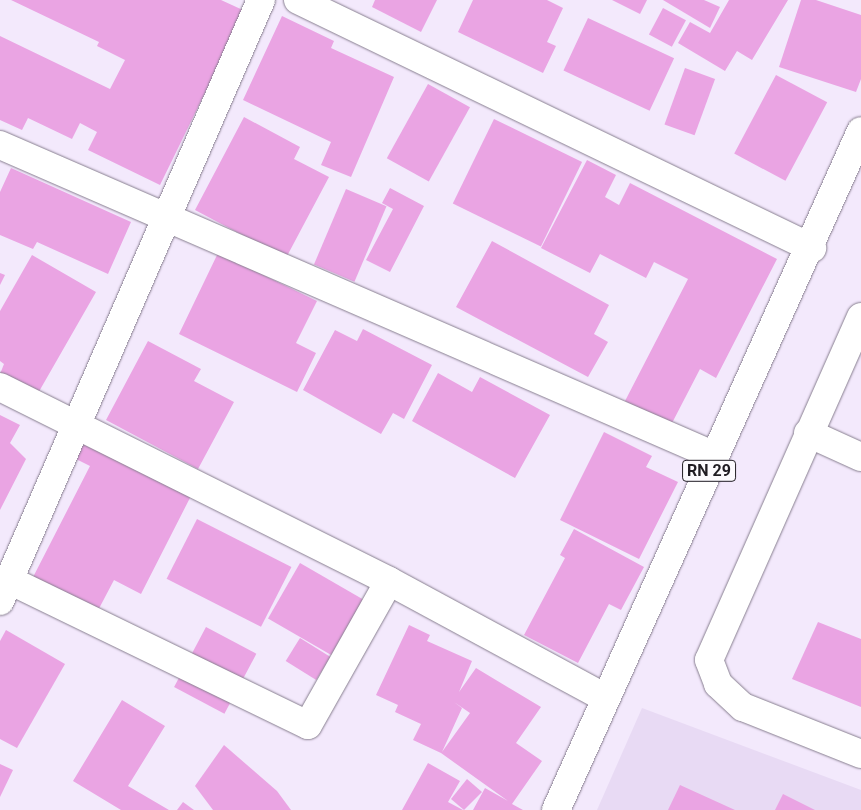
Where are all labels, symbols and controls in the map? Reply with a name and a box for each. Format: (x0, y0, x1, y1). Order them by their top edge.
road number: RN 29 (682, 458, 736, 484)

